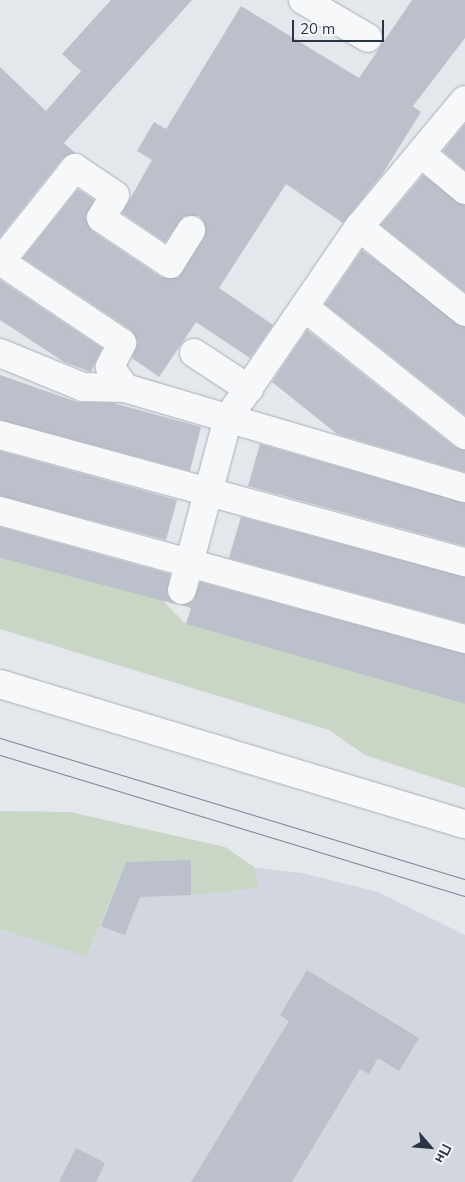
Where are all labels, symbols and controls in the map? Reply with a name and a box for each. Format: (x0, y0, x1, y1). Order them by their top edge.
scale bar (295, 10, 388, 42)
text: 20 m (300, 19, 335, 38)
north arrow (405, 1122, 455, 1172)
text: Пн (431, 1141, 456, 1167)

